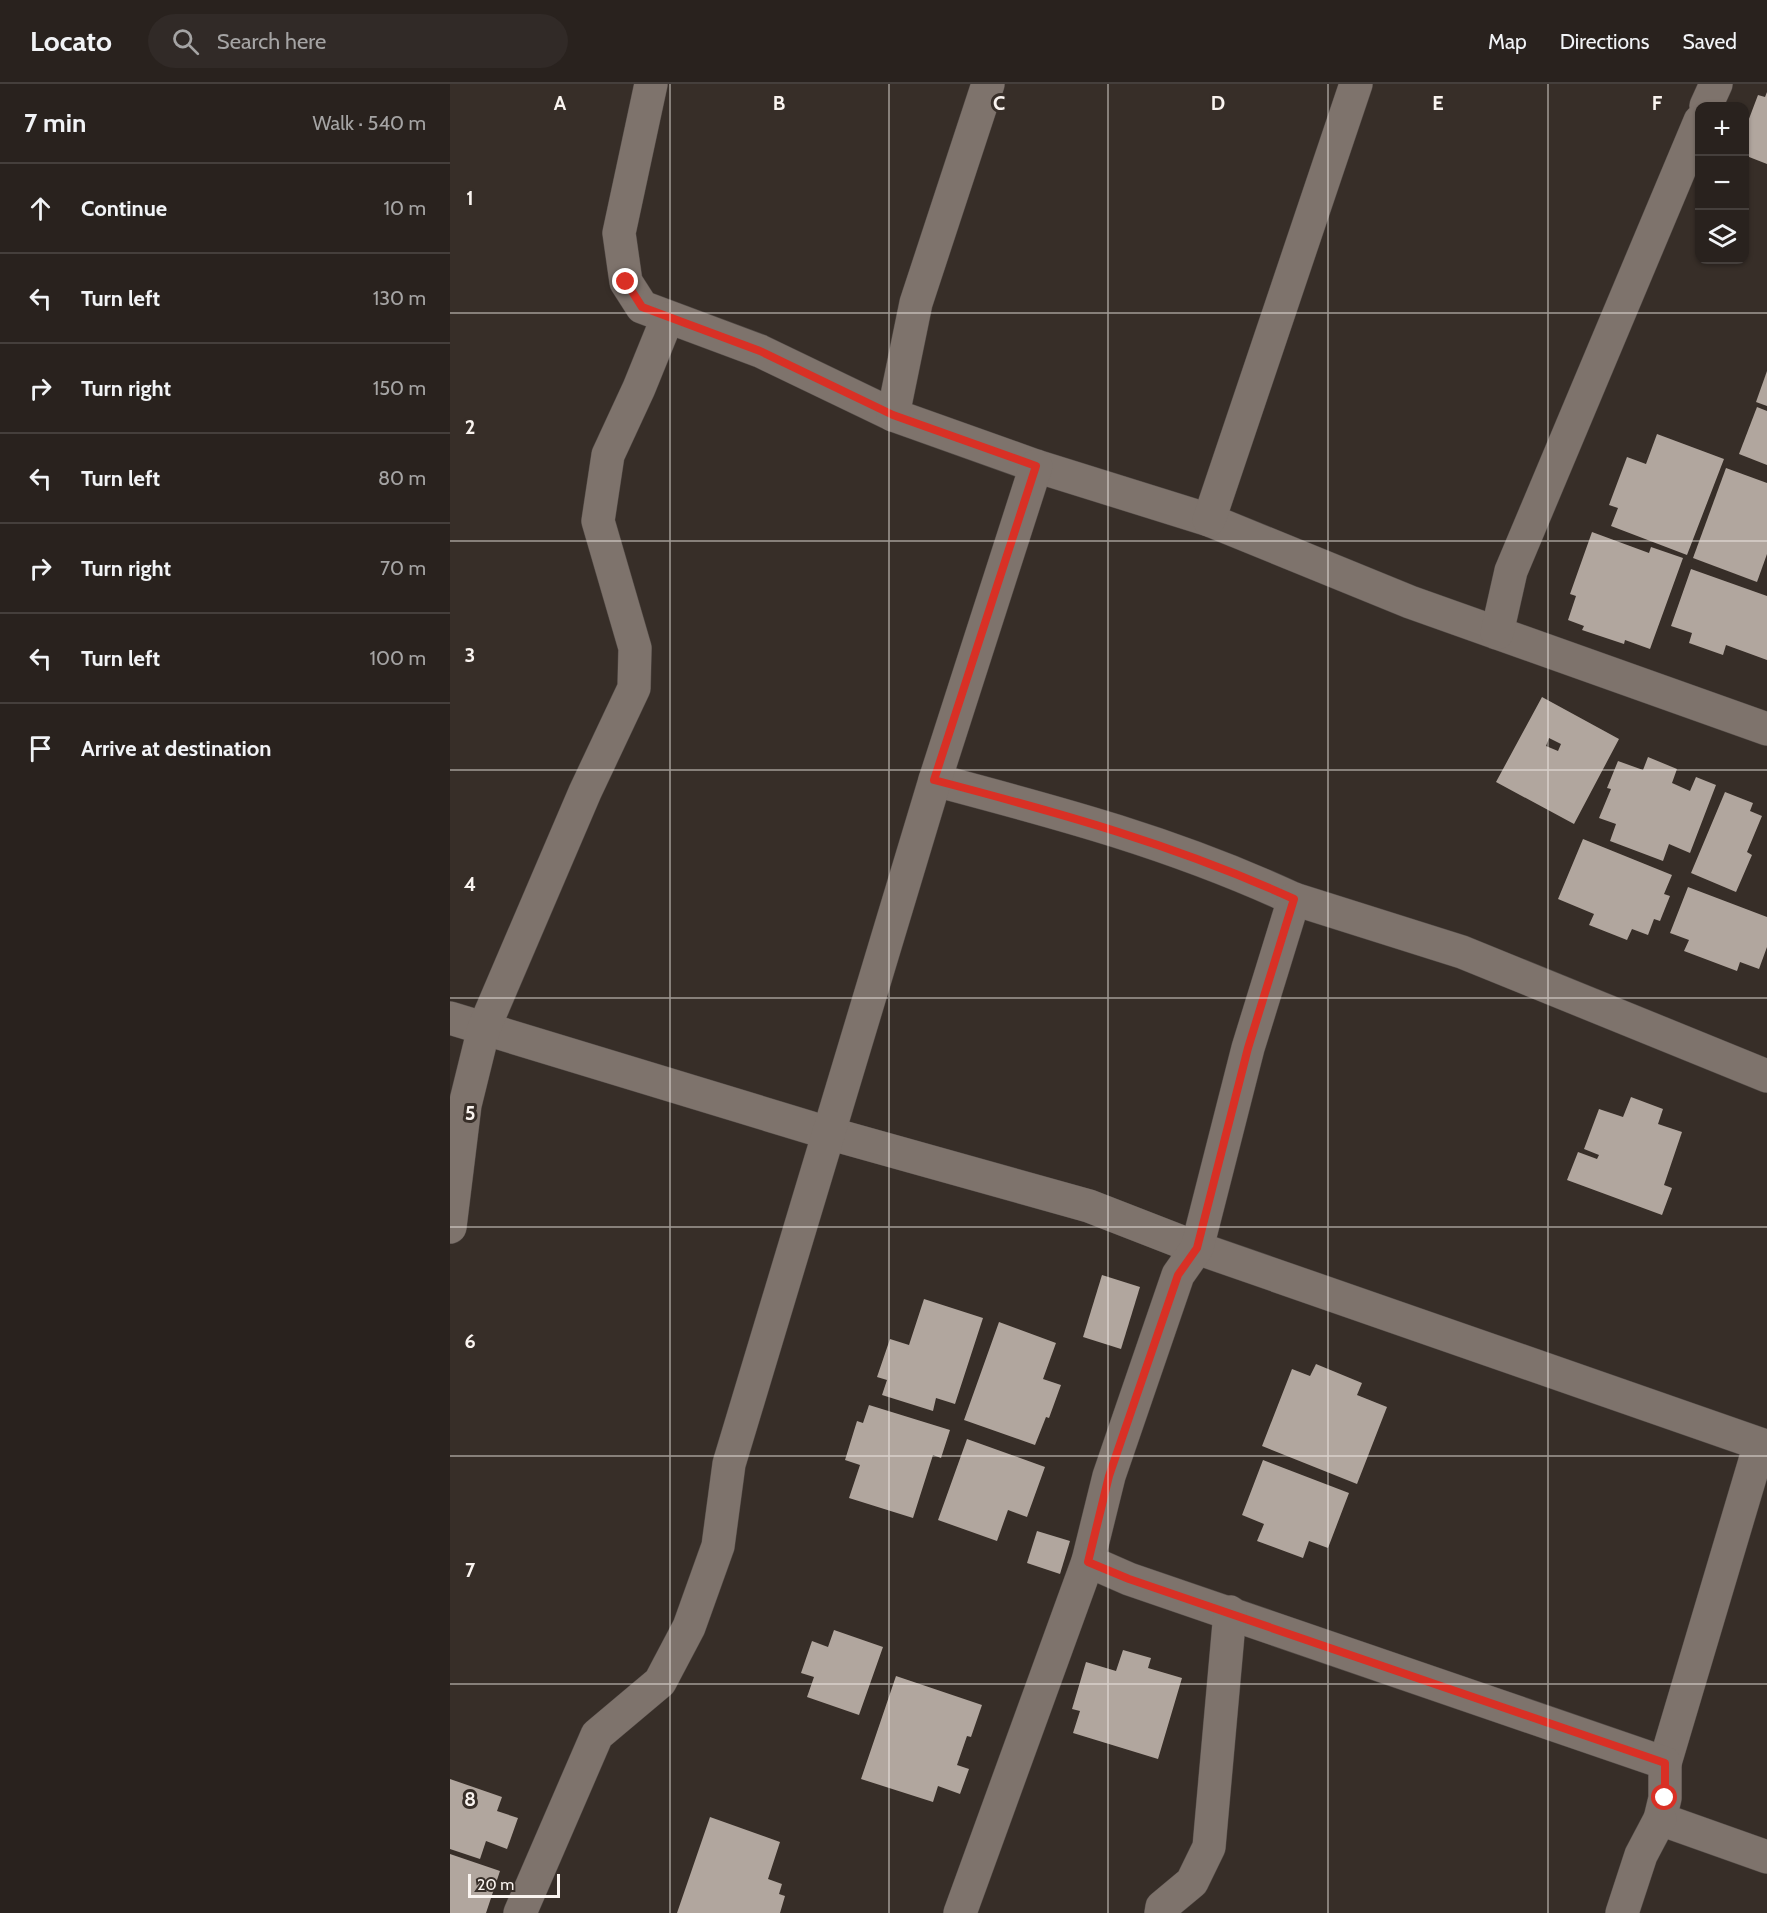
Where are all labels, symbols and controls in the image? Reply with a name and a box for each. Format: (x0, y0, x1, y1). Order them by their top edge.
search box (148, 14, 568, 68)
text: Locato (30, 24, 112, 58)
icon: search (169, 25, 202, 58)
text: Search here (217, 28, 326, 55)
text: Map (1488, 29, 1527, 54)
text: Directions (1560, 29, 1649, 54)
text: Saved (1682, 29, 1737, 54)
text: A (554, 91, 567, 115)
text: B (773, 91, 785, 115)
text: C (993, 91, 1005, 115)
text: D (1211, 91, 1225, 115)
text: E (1432, 91, 1444, 115)
text: F (1652, 91, 1663, 115)
map controls (1695, 102, 1749, 264)
button: + (1695, 102, 1749, 156)
text: 7 min (24, 107, 86, 139)
text: Walk · 540 m (312, 111, 426, 135)
button: − (1695, 156, 1749, 210)
text: 1 (466, 186, 474, 210)
icon: ahead (24, 192, 57, 225)
text: Continue (81, 195, 167, 222)
text: 10 m (383, 196, 426, 220)
button: layers (1695, 210, 1749, 264)
route end (612, 268, 638, 294)
icon: left (24, 282, 57, 315)
text: Turn left (81, 285, 160, 312)
text: 130 m (373, 286, 426, 310)
icon: right (24, 372, 57, 405)
text: Turn right (81, 375, 171, 402)
text: 150 m (373, 376, 426, 400)
text: 2 (465, 415, 475, 439)
icon: left (24, 462, 57, 495)
text: Turn left (81, 465, 160, 492)
text: 80 m (378, 466, 426, 490)
icon: right (24, 552, 57, 585)
text: Turn right (81, 555, 171, 582)
text: 70 m (380, 556, 426, 580)
icon: left (24, 642, 57, 675)
text: 3 (465, 643, 475, 667)
text: Turn left (81, 645, 160, 672)
text: 100 m (370, 646, 426, 670)
icon: arrive (24, 732, 57, 765)
text: Arrive at destination (81, 735, 271, 762)
text: 4 (464, 872, 476, 896)
text: 5 (465, 1101, 475, 1125)
text: 6 (464, 1329, 476, 1353)
text: 7 (465, 1558, 476, 1582)
route start (1651, 1784, 1677, 1810)
text: 8 (464, 1787, 476, 1811)
scale bar (468, 1871, 560, 1898)
text: 20 m (477, 1875, 514, 1894)

